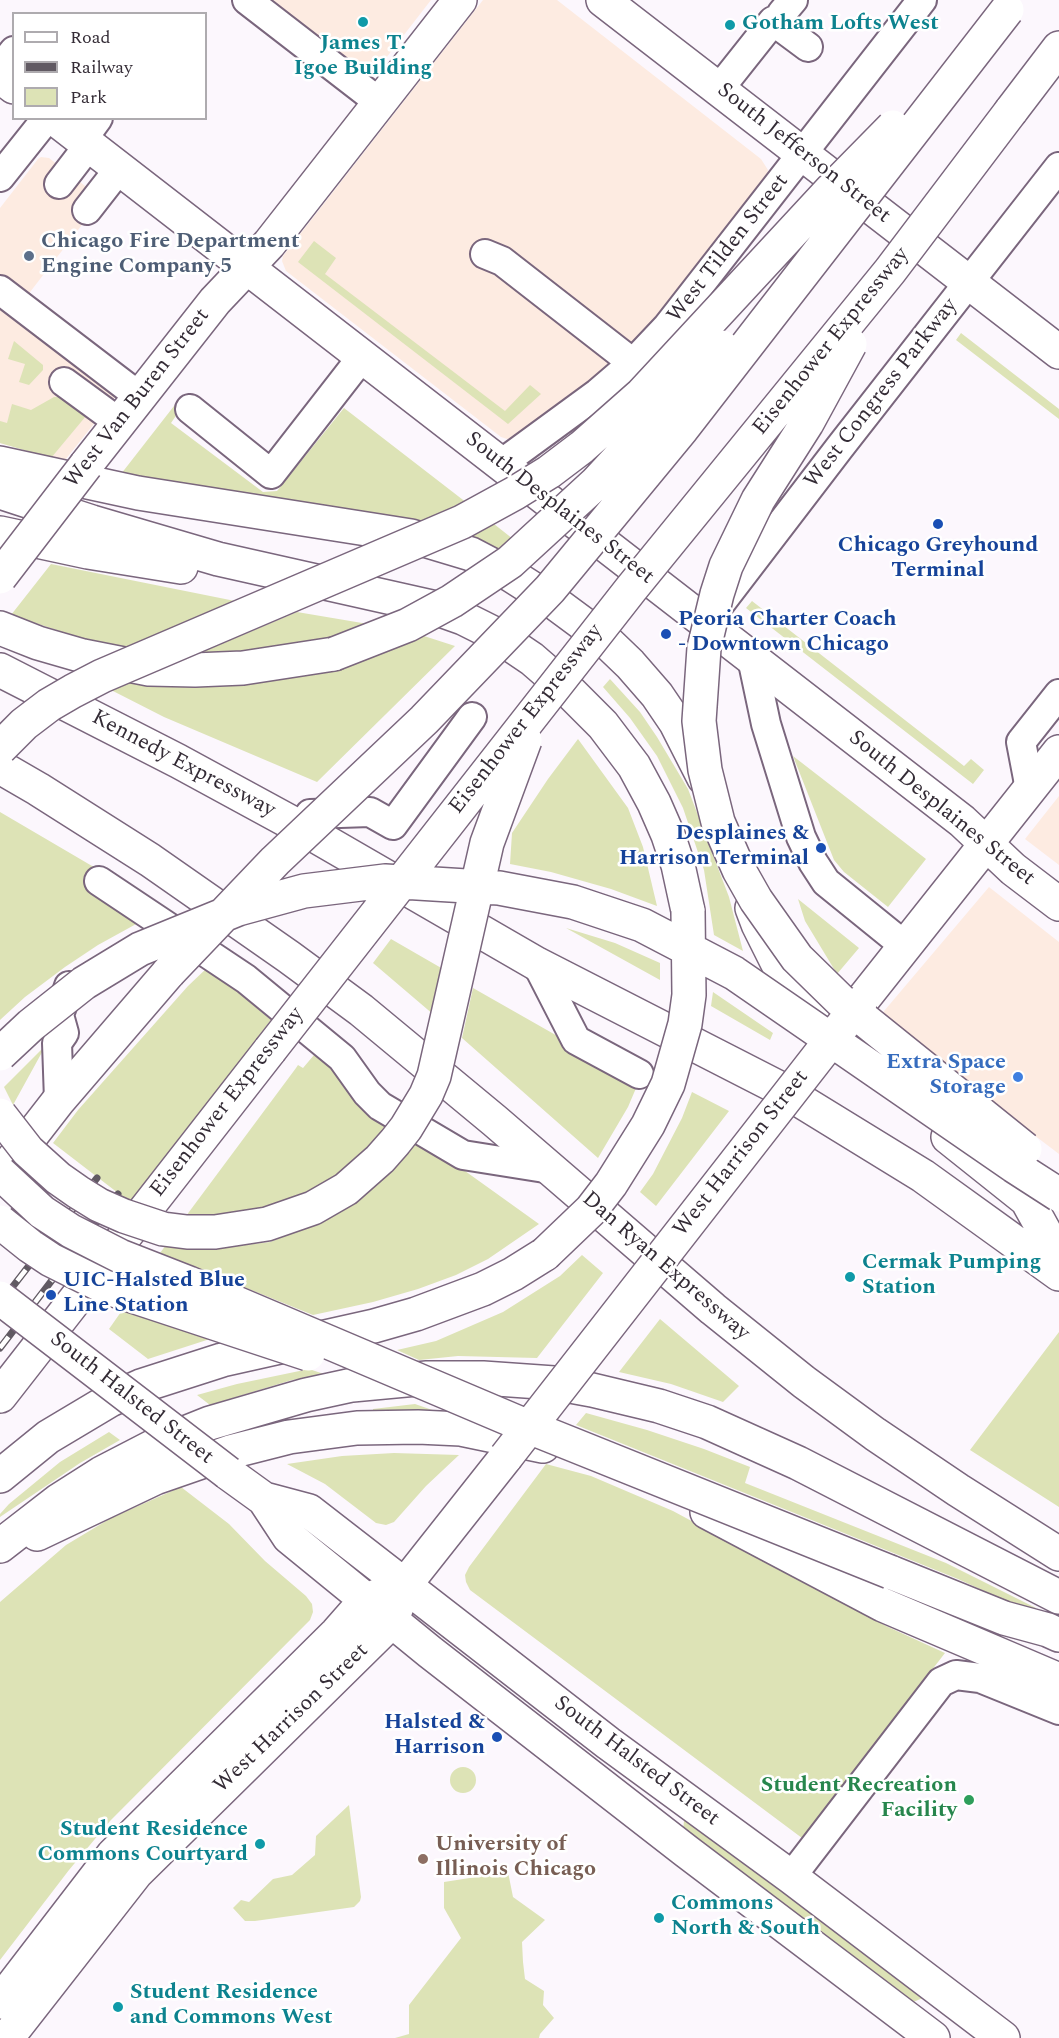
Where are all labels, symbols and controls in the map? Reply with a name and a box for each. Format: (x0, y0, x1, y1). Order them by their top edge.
legend (12, 12, 207, 120)
place label: Gotham Lofts West (742, 12, 939, 38)
marker: James T. Igoe Building (356, 15, 370, 29)
marker: Gotham Lofts West (723, 18, 737, 32)
text: Road (70, 24, 111, 51)
place label: James T. Igoe Building (294, 32, 432, 84)
text: Railway (70, 54, 133, 81)
street label: South Jefferson Street (711, 78, 895, 230)
text: Park (70, 84, 107, 111)
street label: West Tilden Street (663, 169, 795, 329)
place label: Chicago Fire Department Engine Company 5 (41, 230, 299, 282)
street label: Eisenhower Expressway (748, 243, 916, 441)
marker: Chicago Fire Department Engine Company 5 (22, 249, 36, 263)
street label: West Congress Parkway (800, 294, 964, 494)
street label: West Van Buren Street (60, 304, 216, 494)
street label: South Desplaines Street (459, 427, 659, 591)
marker: Chicago Greyhound Terminal (931, 517, 945, 531)
place label: Chicago Greyhound Terminal (838, 534, 1038, 586)
place label: Peoria Charter Coach - Downtown Chicago (678, 608, 897, 660)
street label: Eisenhower Expressway (445, 620, 609, 820)
marker: Peoria Charter Coach - Downtown Chicago (659, 627, 673, 641)
street label: Kennedy Expressway (87, 705, 279, 825)
street label: South Desplaines Street (842, 726, 1040, 892)
place label: Desplaines & Harrison Terminal (619, 822, 809, 873)
marker: Desplaines & Harrison Terminal (814, 841, 828, 855)
street label: Eisenhower Expressway (146, 1003, 310, 1203)
place label: Extra Space Storage (886, 1051, 1006, 1102)
street label: West Harrison Street (669, 1065, 815, 1243)
marker: Extra Space Storage (1011, 1070, 1025, 1084)
street label: Dan Ryan Expressway (576, 1187, 754, 1347)
place label: Cermak Pumping Station (862, 1251, 1041, 1302)
place label: UIC-Halsted Blue Line Station (63, 1269, 245, 1320)
marker: Cermak Pumping Station (843, 1270, 857, 1284)
marker: UIC-Halsted Blue Line Station (44, 1288, 58, 1302)
street label: South Halsted Street (44, 1327, 218, 1471)
street label: West Harrison Street (209, 1638, 375, 1800)
street label: South Halsted Street (548, 1691, 724, 1833)
place label: Halsted & Harrison (384, 1711, 485, 1762)
marker: Halsted & Harrison (490, 1730, 504, 1744)
place label: Student Recreation Facility (761, 1774, 957, 1826)
marker: Student Recreation Facility (962, 1793, 976, 1807)
place label: Student Residence Commons Courtyard (37, 1818, 248, 1870)
place label: University of Illinois Chicago (435, 1833, 596, 1885)
marker: Student Residence Commons Courtyard (253, 1837, 267, 1851)
marker: University of Illinois Chicago (416, 1852, 430, 1866)
place label: Commons North & South (671, 1892, 820, 1944)
marker: Commons North & South (652, 1911, 666, 1925)
place label: Student Residence and Commons West (130, 1981, 332, 2032)
marker: Student Residence and Commons West (111, 2000, 125, 2014)

